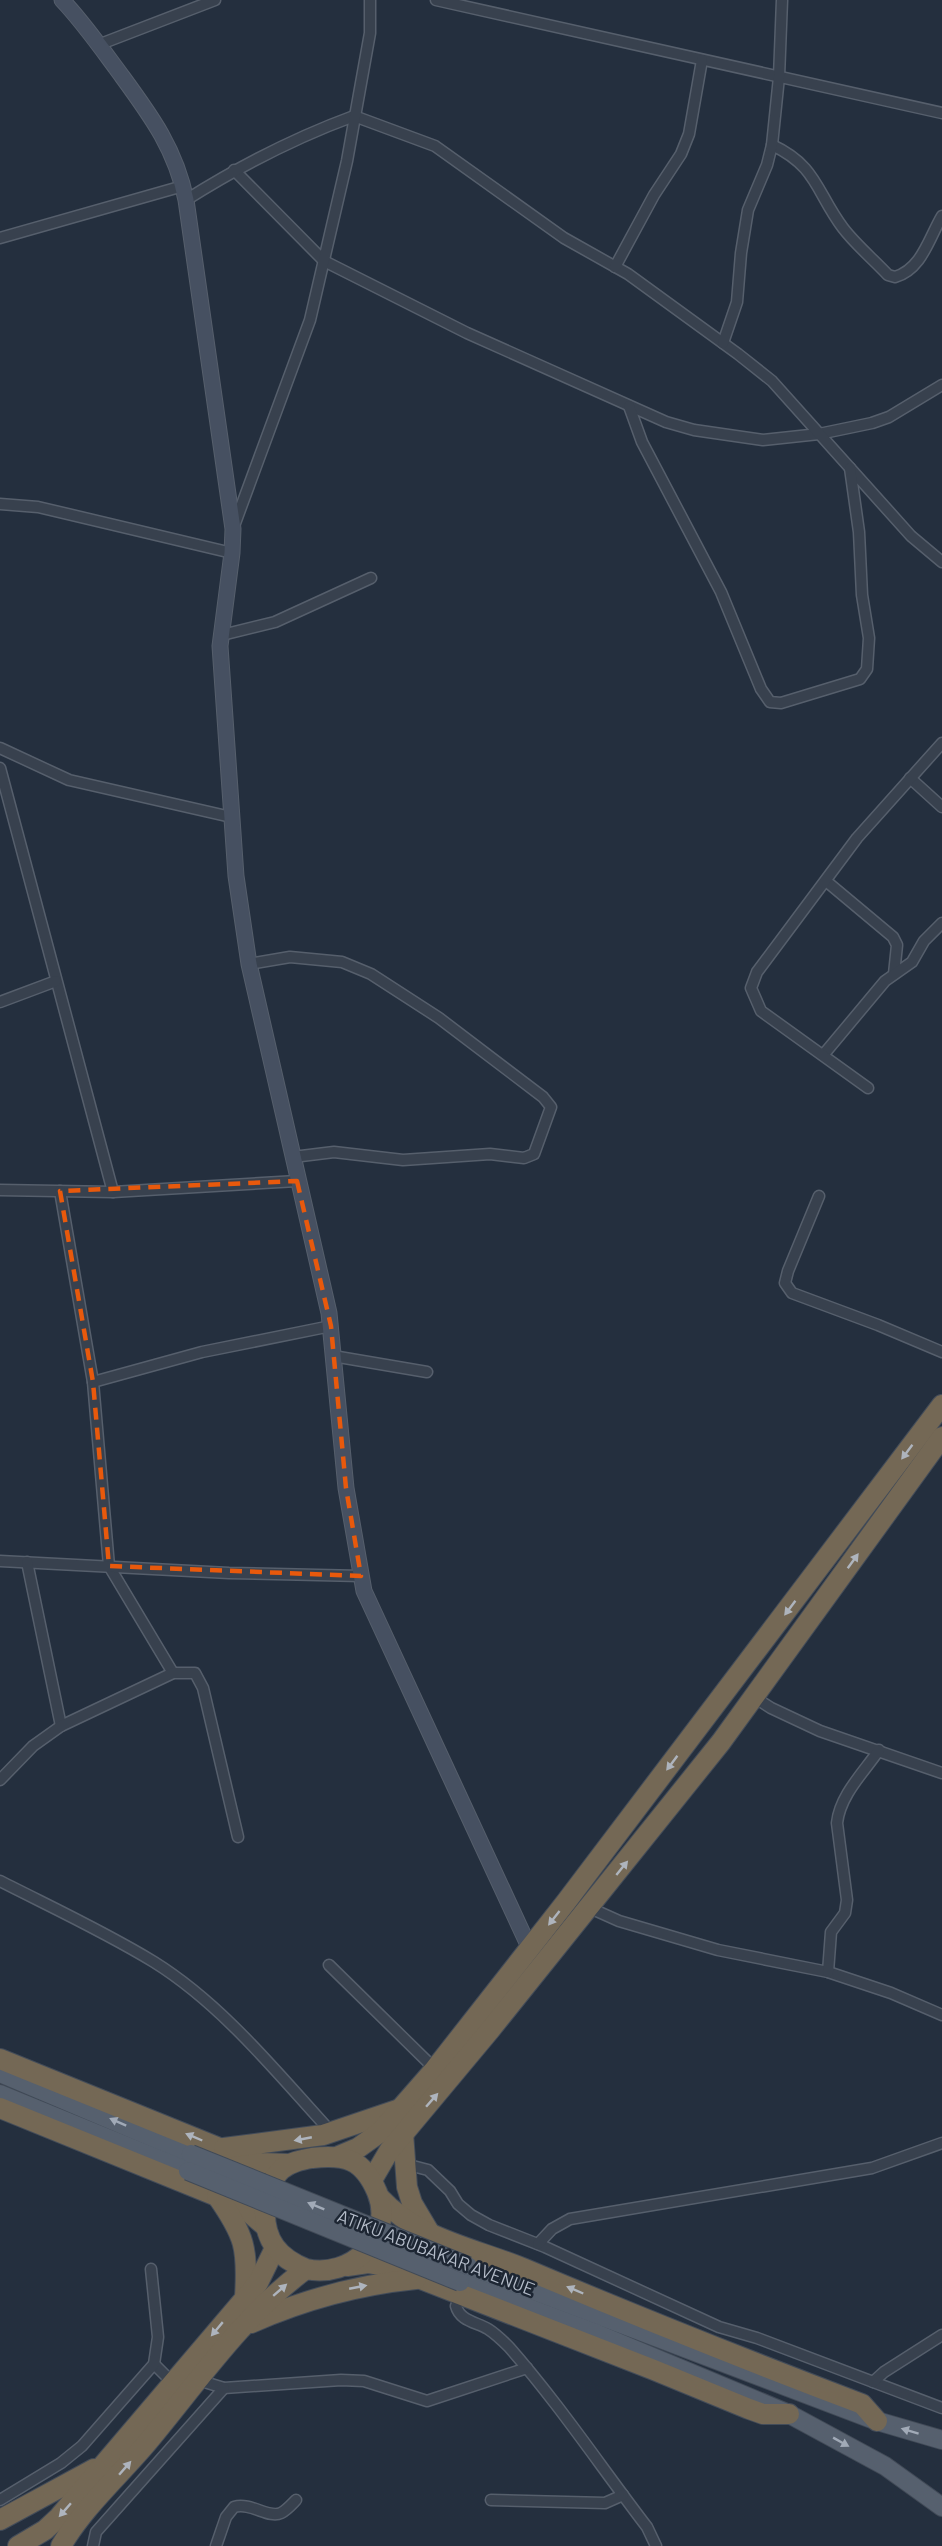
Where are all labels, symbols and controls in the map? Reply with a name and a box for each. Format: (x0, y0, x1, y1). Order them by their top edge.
one-way arrow (901, 1443, 913, 1459)
one-way arrow (847, 1554, 859, 1570)
one-way arrow (784, 1599, 796, 1615)
one-way arrow (666, 1754, 678, 1770)
one-way arrow (615, 1861, 628, 1876)
one-way arrow (547, 1910, 560, 1926)
one-way arrow (425, 2093, 438, 2108)
one-way arrow (109, 2118, 126, 2127)
one-way arrow (185, 2133, 202, 2142)
one-way arrow (294, 2135, 313, 2144)
one-way arrow (307, 2201, 325, 2210)
street label: ATIKU ABUBAKAR AVENUE (335, 2204, 538, 2300)
one-way arrow (348, 2281, 367, 2291)
one-way arrow (272, 2283, 288, 2296)
one-way arrow (566, 2285, 584, 2294)
one-way arrow (211, 2321, 224, 2337)
one-way arrow (901, 2425, 919, 2435)
one-way arrow (833, 2437, 850, 2447)
one-way arrow (118, 2461, 131, 2476)
one-way arrow (59, 2502, 72, 2517)

